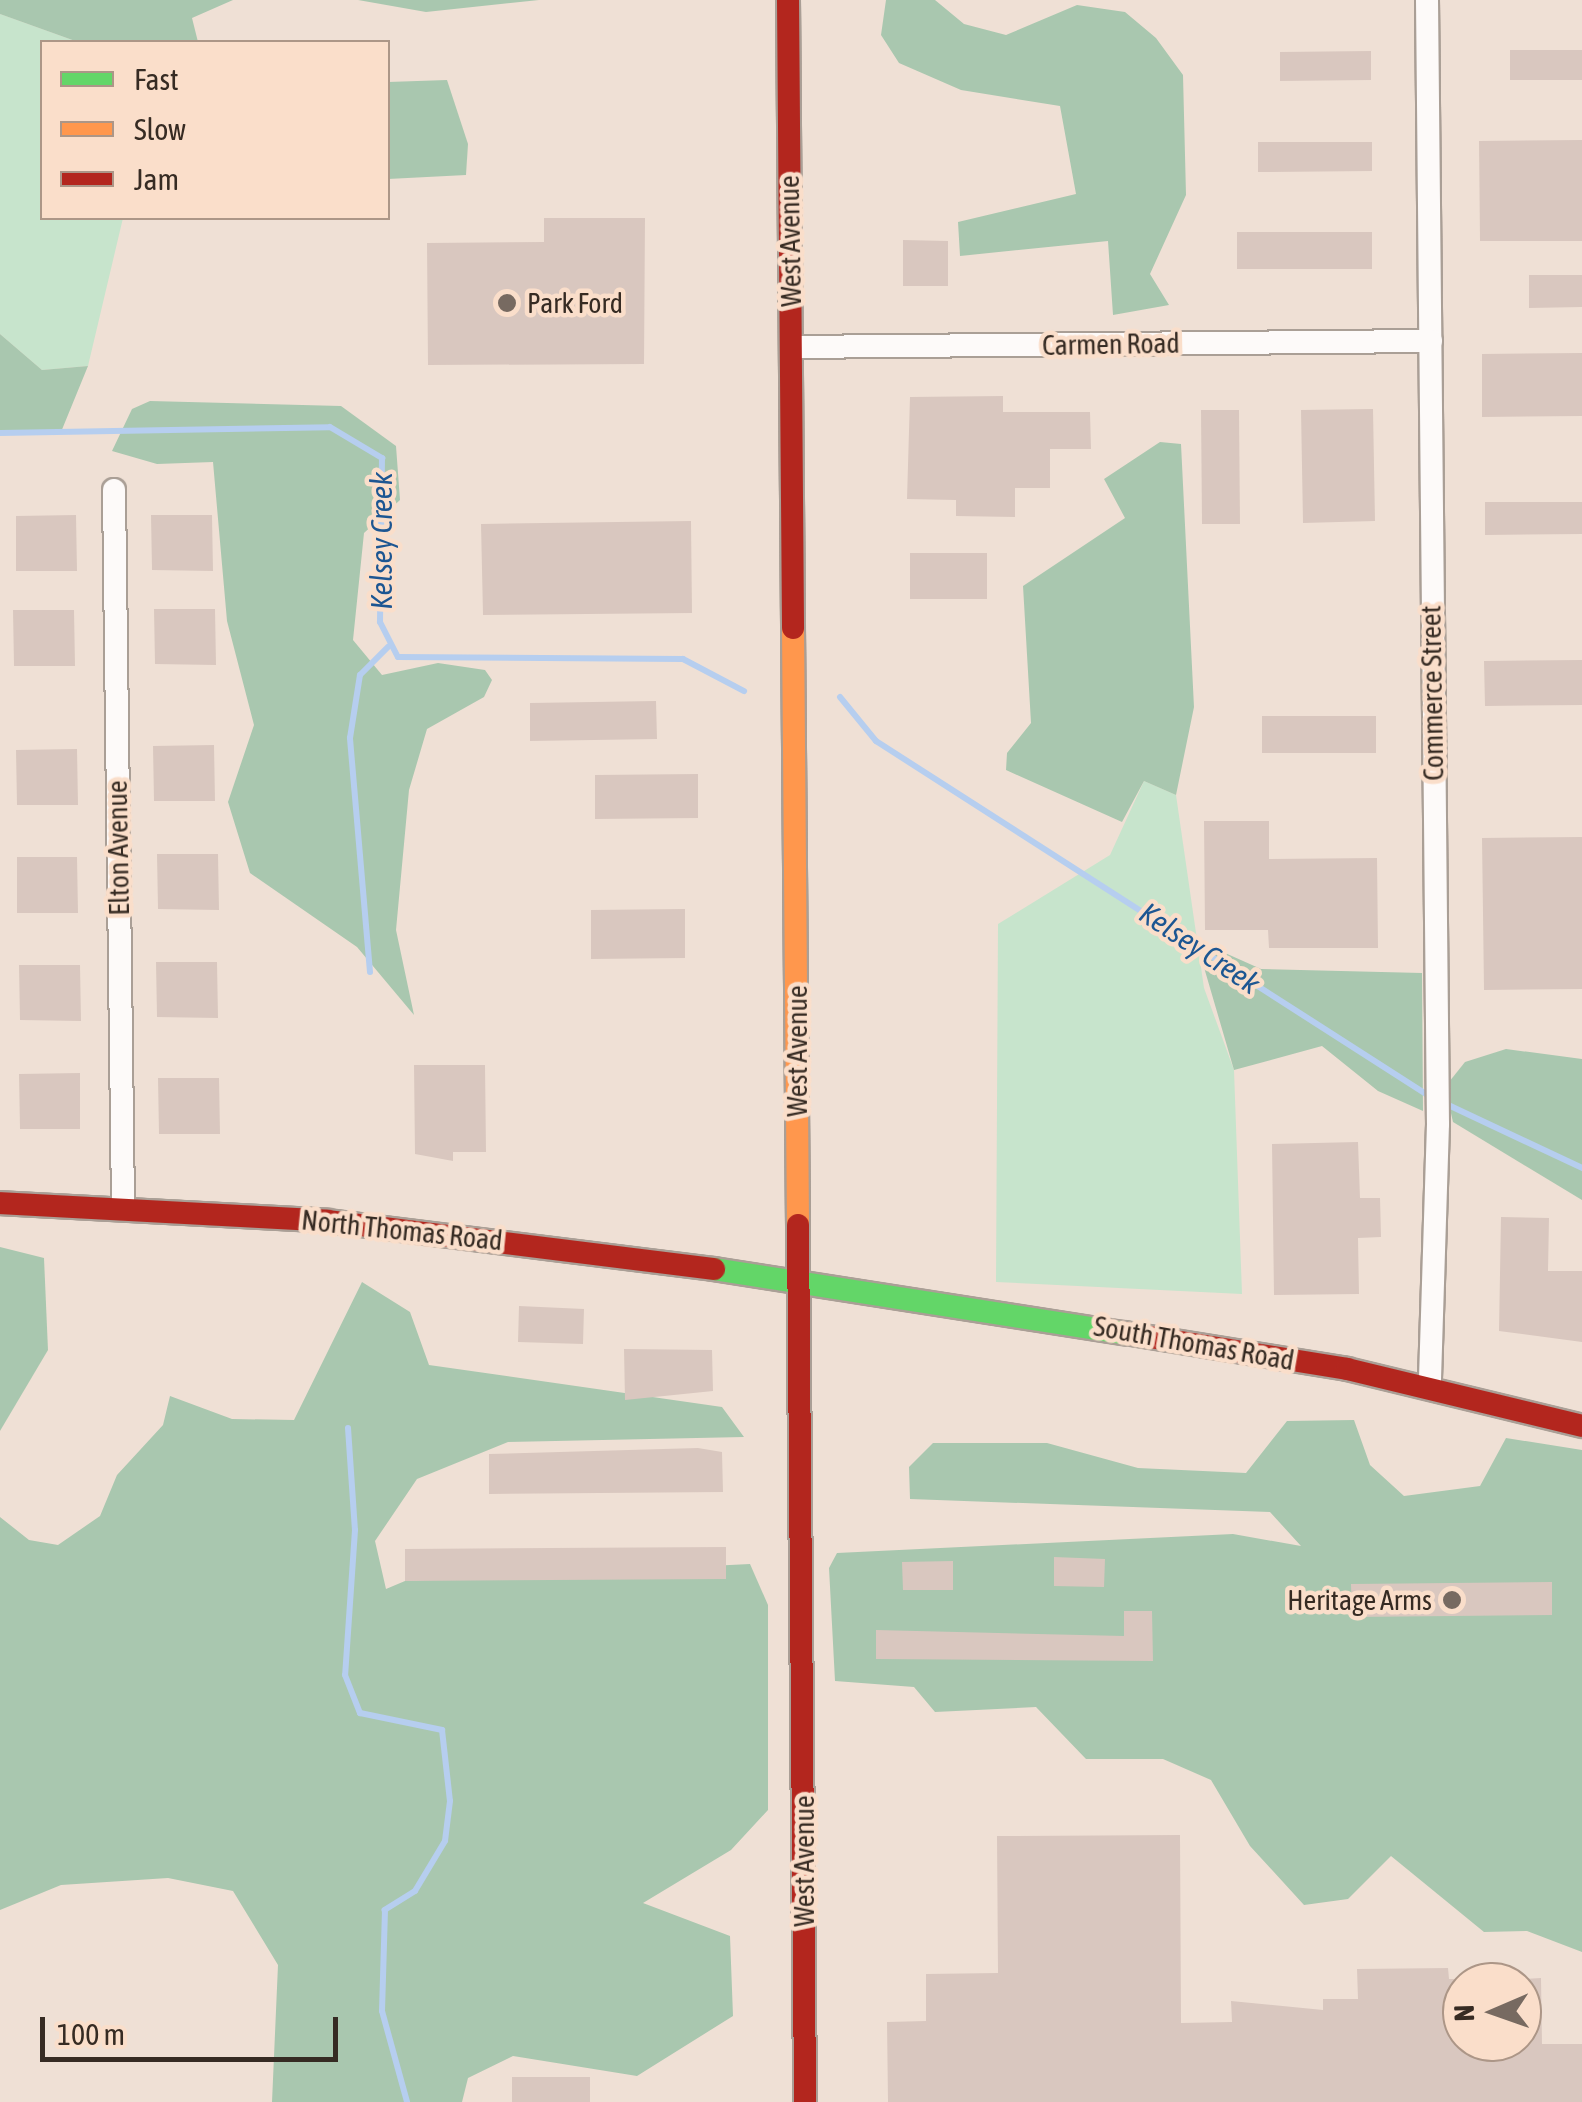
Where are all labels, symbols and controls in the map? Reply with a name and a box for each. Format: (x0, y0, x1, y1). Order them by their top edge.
legend (40, 40, 390, 220)
text: Fast (134, 62, 179, 96)
text: Slow (134, 112, 186, 146)
text: Jam (134, 162, 179, 196)
street label: West Avenue (772, 175, 808, 307)
place label: Park Ford (527, 286, 623, 320)
marker: Park Ford (496, 292, 518, 314)
street label: Carmen Road (1042, 326, 1180, 362)
water label: Kelsey Creek (363, 472, 399, 610)
street label: Commerce Street (1414, 605, 1450, 781)
street label: Elton Avenue (100, 780, 136, 916)
water label: Kelsey Creek (1133, 895, 1267, 1001)
street label: West Avenue (780, 985, 814, 1117)
street label: North Thomas Road (300, 1203, 504, 1257)
street label: South Thomas Road (1091, 1309, 1297, 1377)
place label: Heritage Arms (1287, 1583, 1432, 1617)
marker: Heritage Arms (1441, 1589, 1463, 1611)
street label: West Avenue (787, 1795, 821, 1927)
north arrow (1442, 1962, 1542, 2062)
scale bar (45, 1997, 342, 2059)
text: N (1448, 2004, 1480, 2022)
text: 100 m (57, 2017, 125, 2051)

